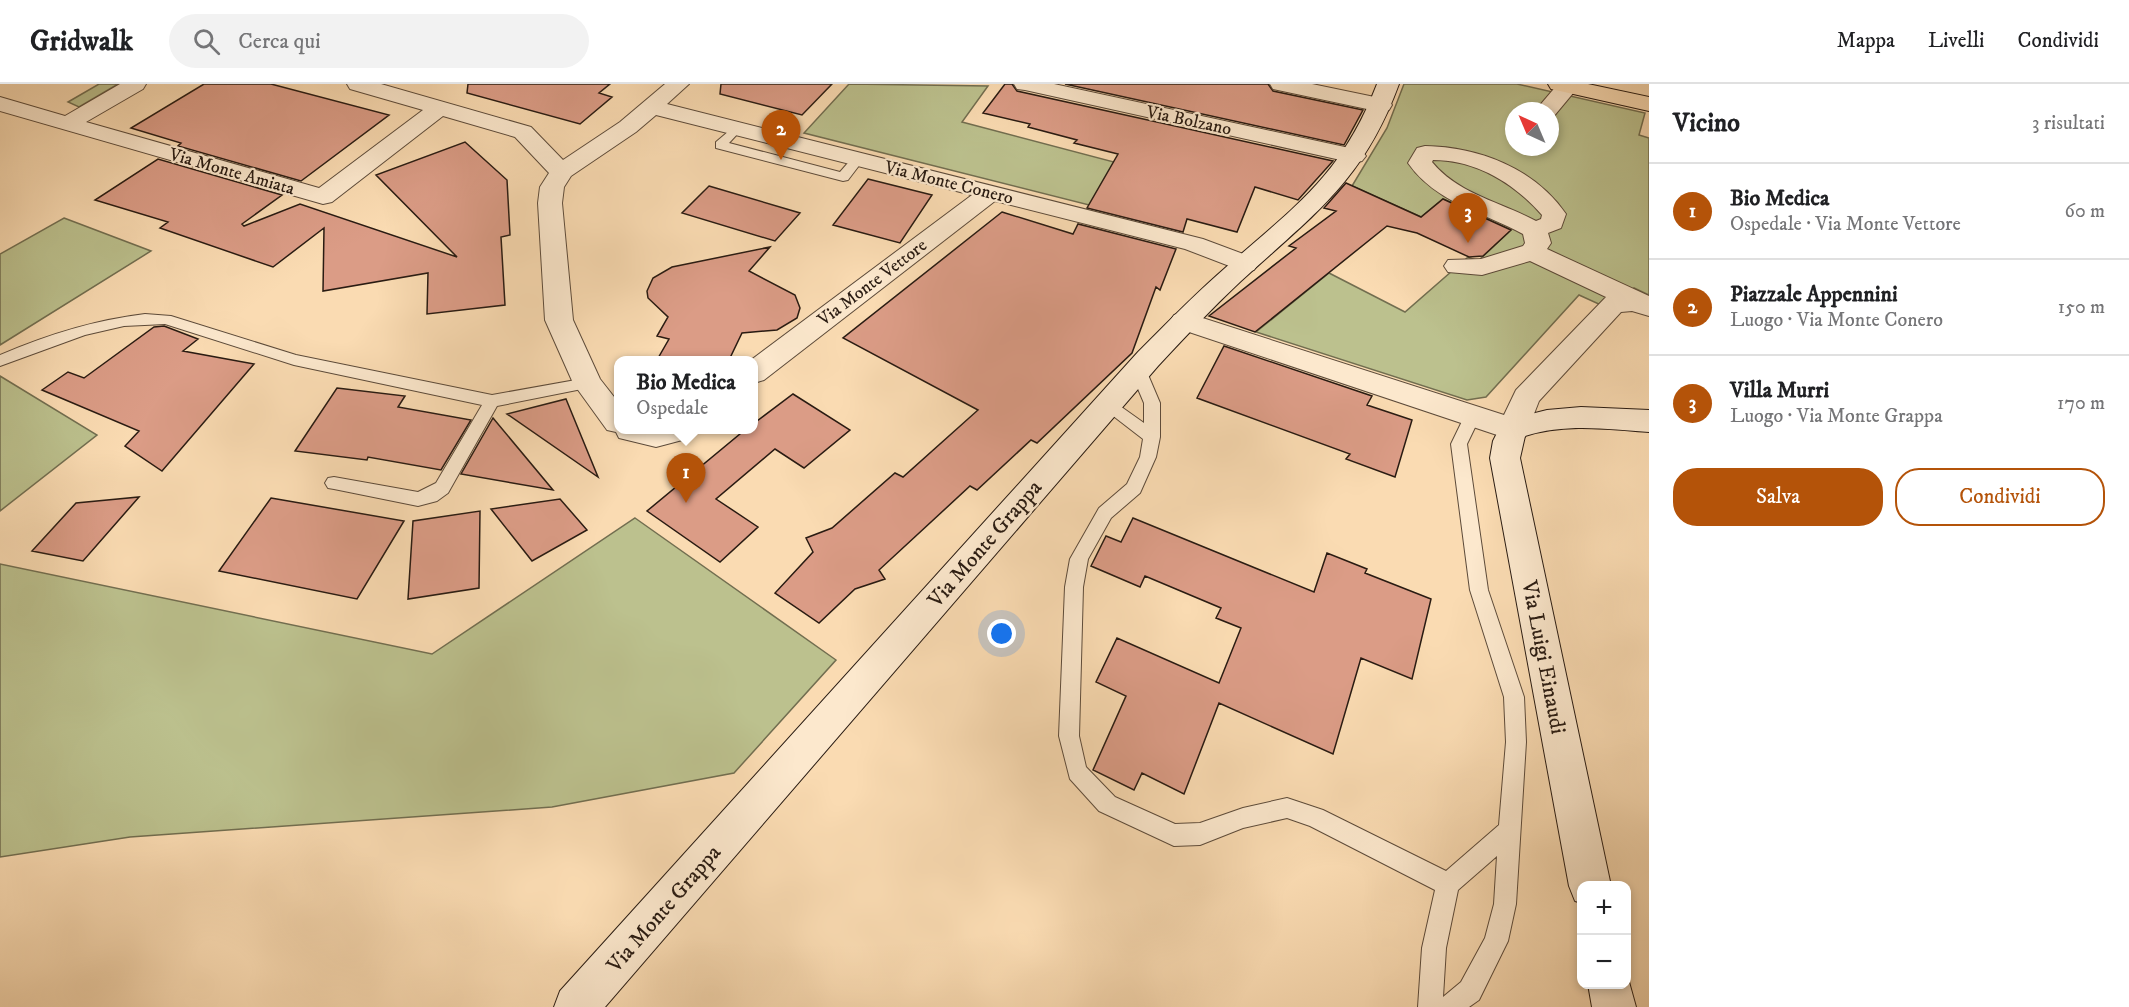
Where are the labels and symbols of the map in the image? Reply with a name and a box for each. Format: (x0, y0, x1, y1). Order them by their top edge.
street label: Via Bolzano (1143, 101, 1234, 141)
north arrow (1505, 102, 1559, 156)
pin: 2 (762, 110, 800, 160)
street label: Via Monte Amiata (166, 143, 297, 200)
street label: Via Monte Conero (881, 156, 1016, 210)
pin: 3 (1448, 194, 1488, 243)
street label: Via Monte Vettore (813, 235, 932, 332)
pin: 1 (666, 454, 706, 503)
street label: Via Monte Grappa (922, 474, 1048, 614)
street label: Via Luigi Einaudi (1515, 577, 1572, 736)
your location (987, 619, 1016, 648)
street label: Via Monte Grappa (601, 839, 727, 979)

